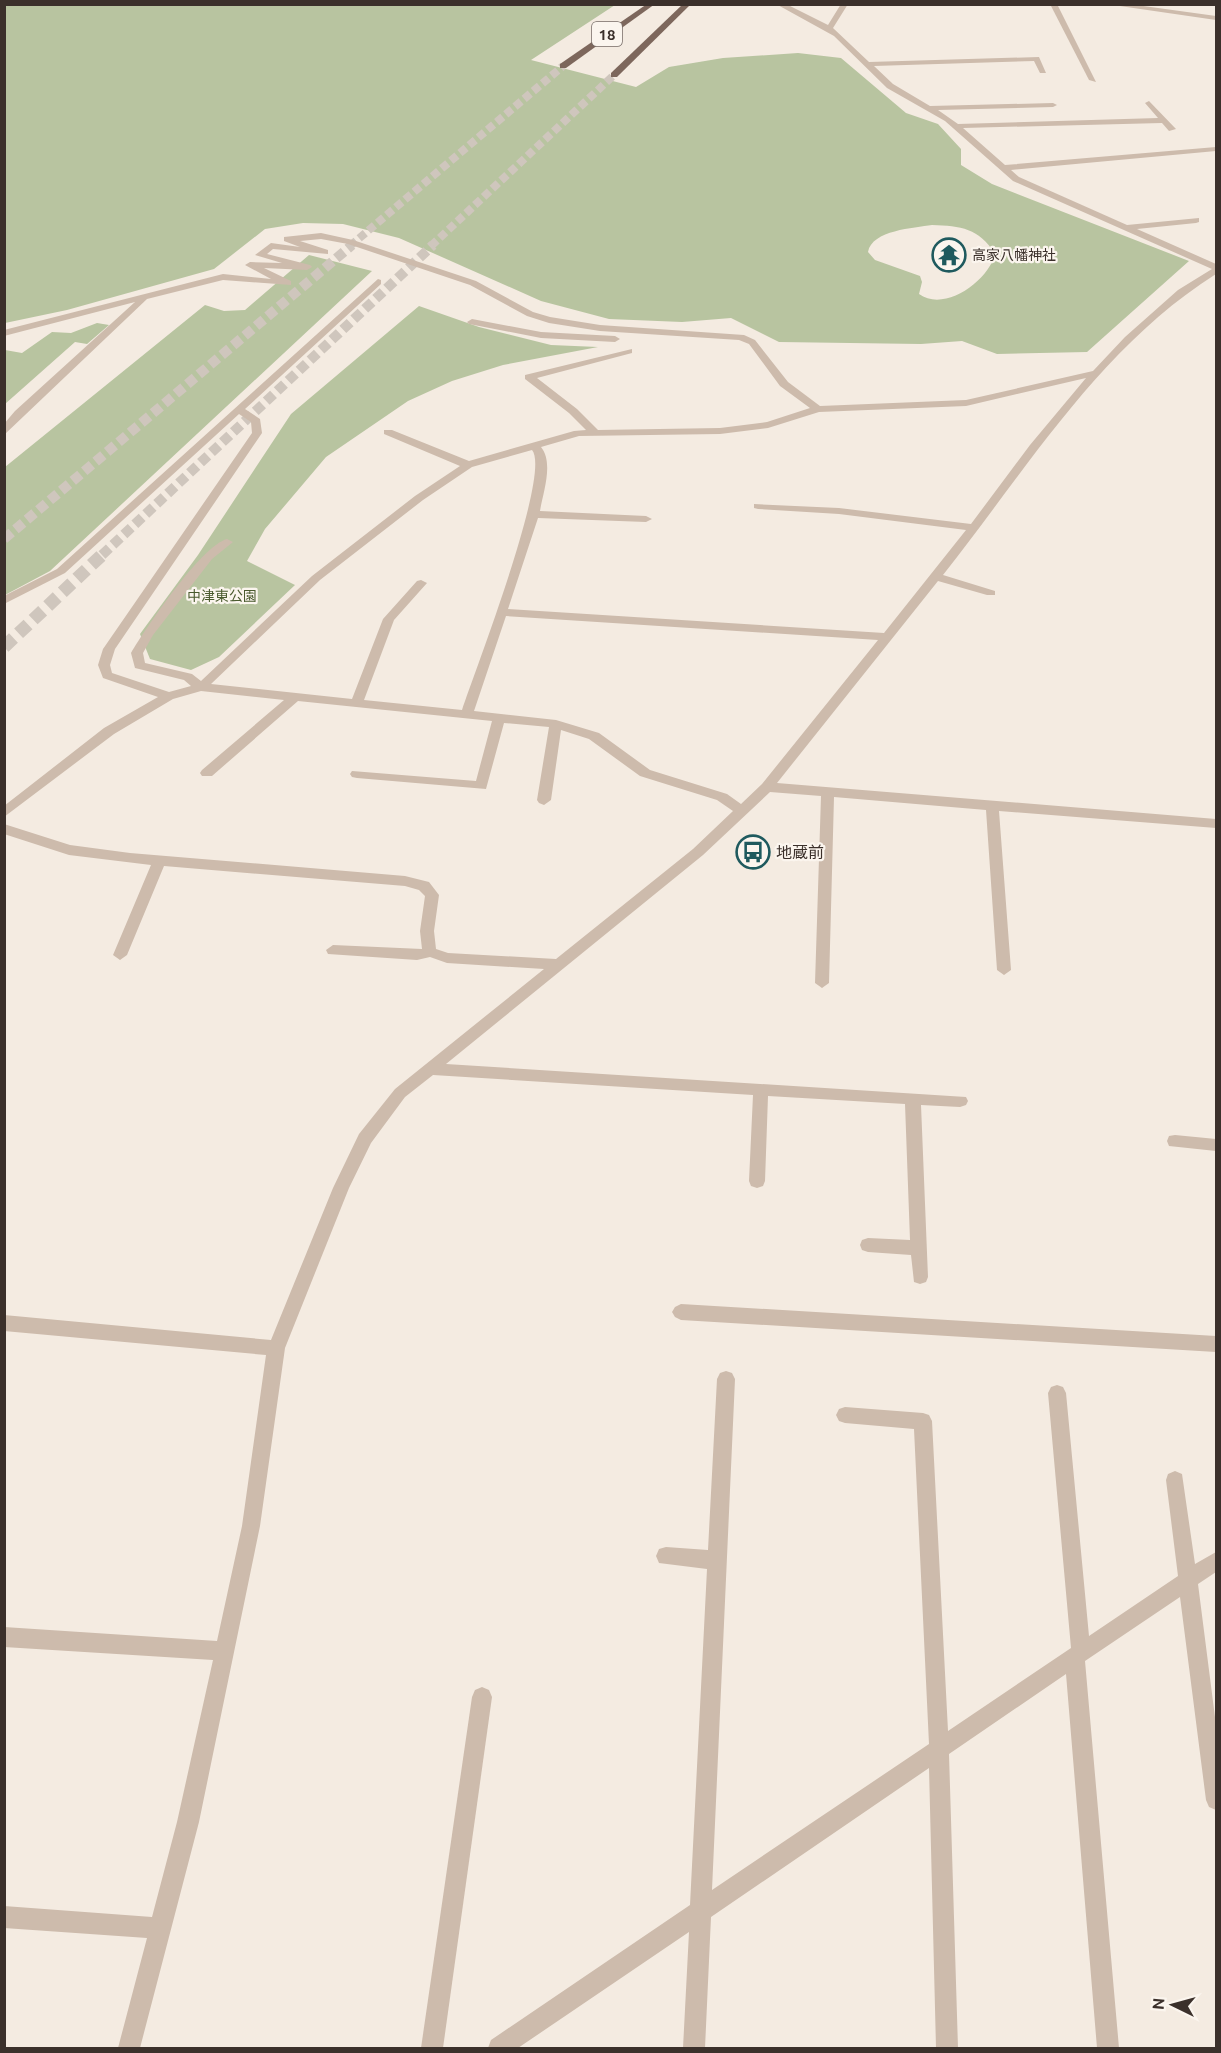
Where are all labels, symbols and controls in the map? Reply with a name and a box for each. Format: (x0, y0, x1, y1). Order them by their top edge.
road number: 18 (592, 22, 622, 46)
temple icon: 高家八幡神社 (931, 237, 967, 273)
place label: 高家八幡神社 (972, 247, 1056, 263)
park label: 中津東公園 (187, 588, 257, 604)
bus stop icon: 地蔵前 (735, 834, 771, 870)
place label: 地蔵前 (776, 843, 824, 861)
north arrow (1143, 1975, 1203, 2035)
text: N (1149, 1997, 1168, 2010)

